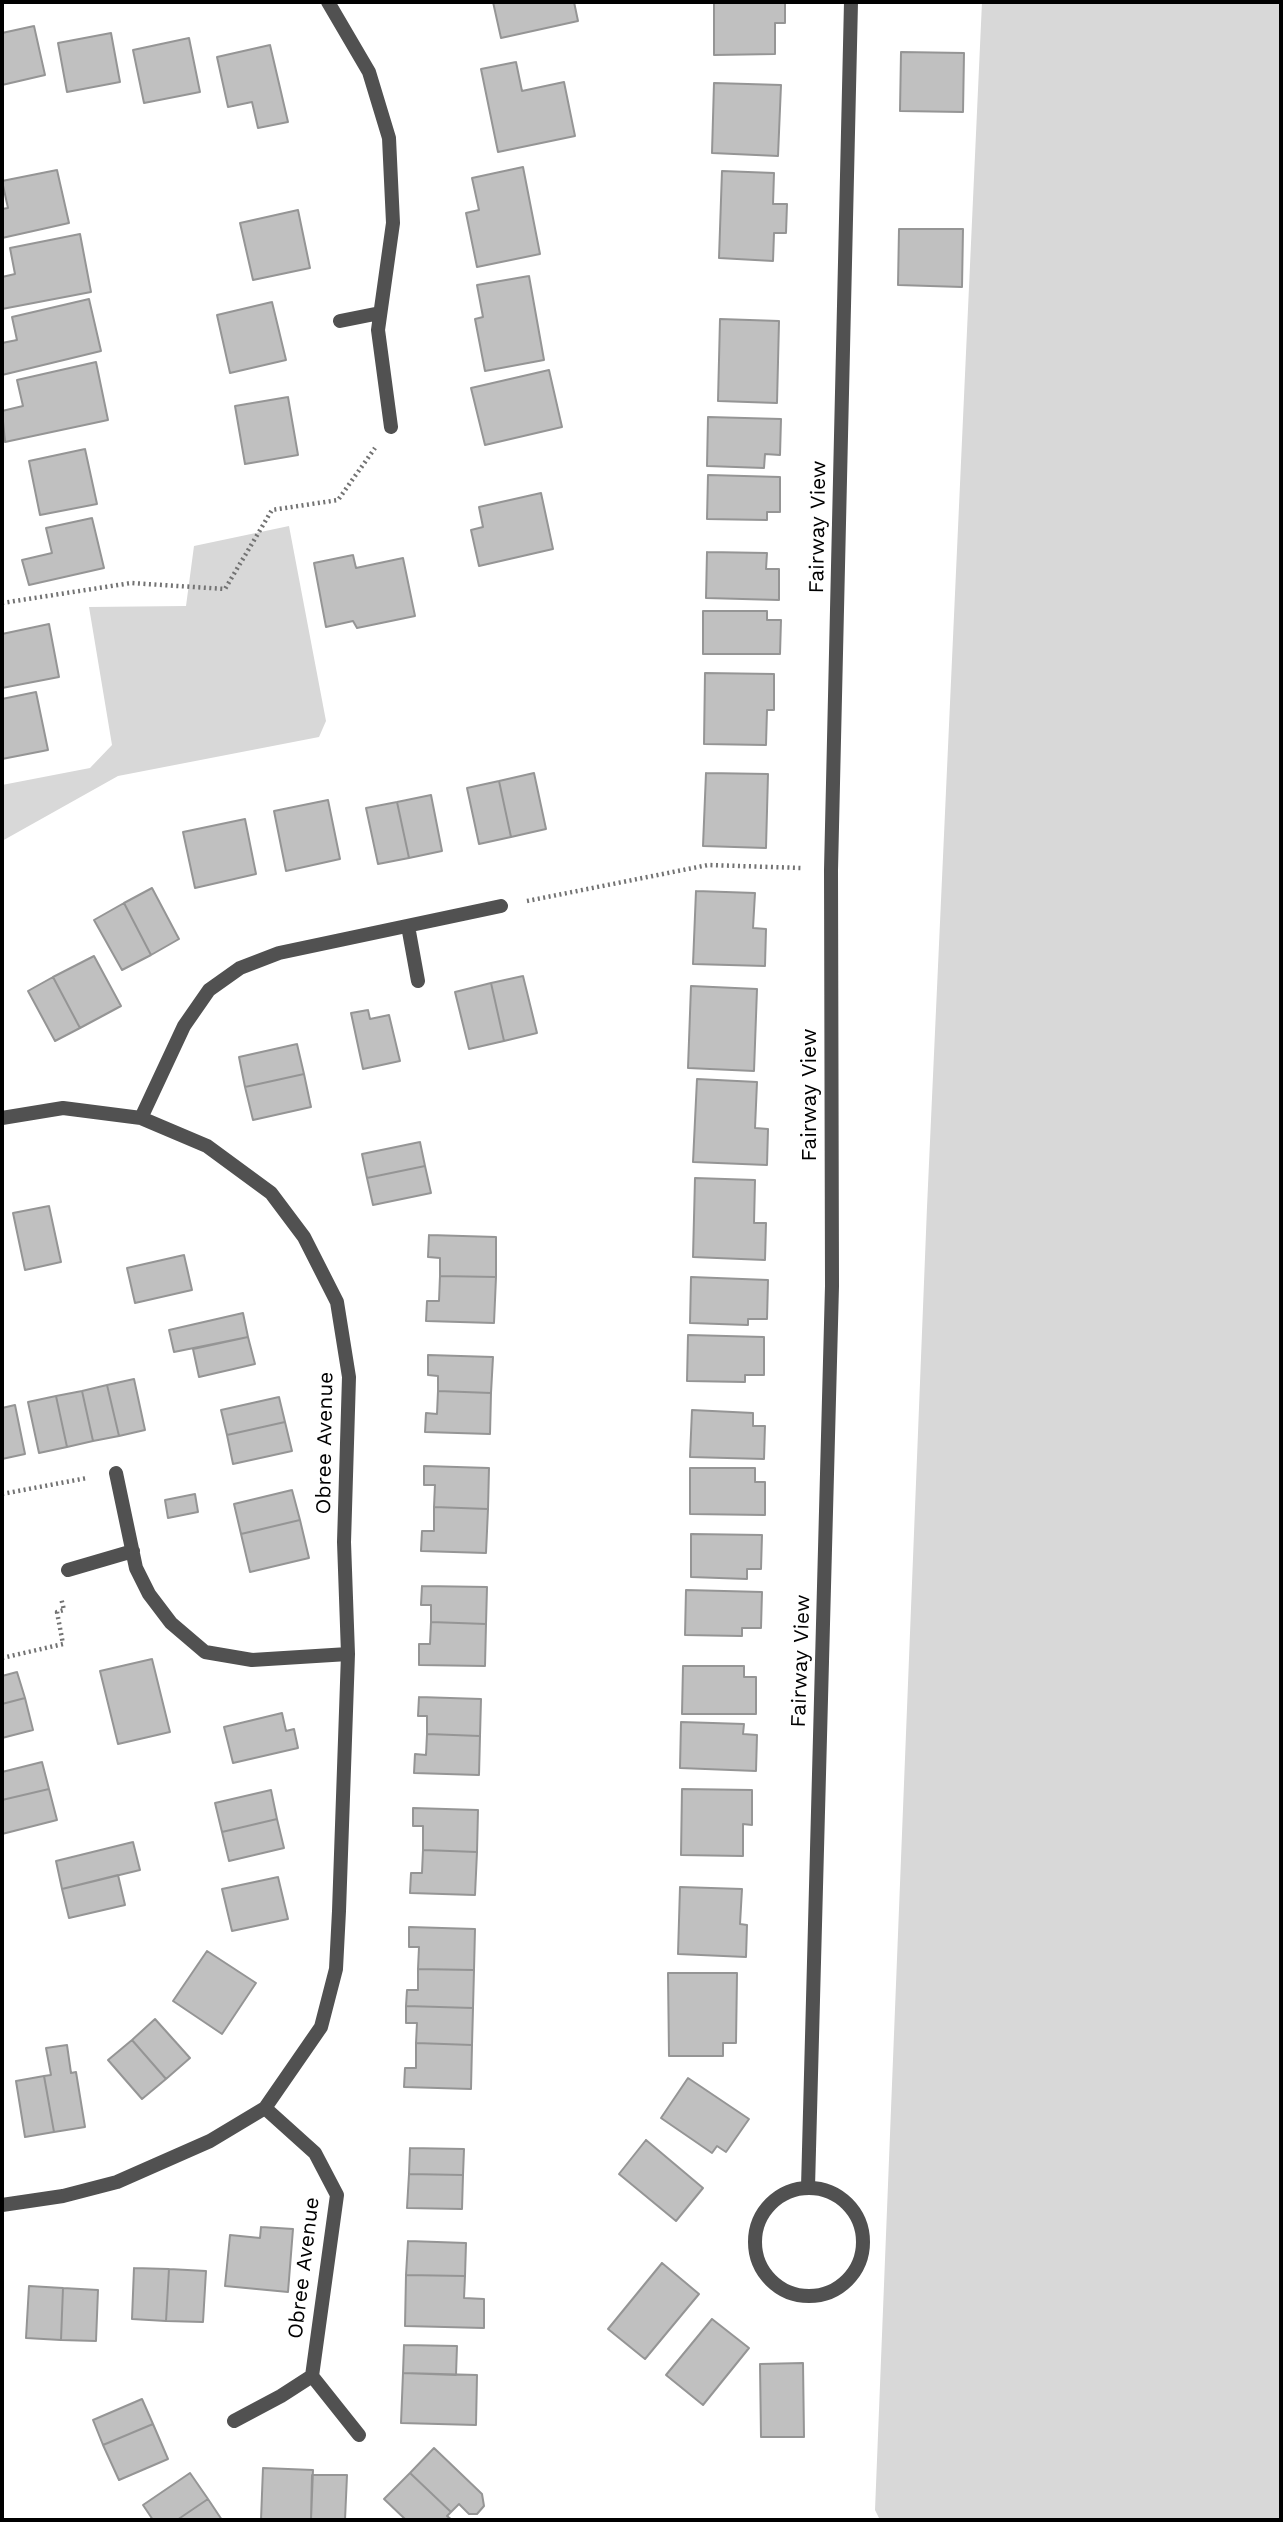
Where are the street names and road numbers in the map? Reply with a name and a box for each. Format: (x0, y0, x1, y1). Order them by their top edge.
street label: Fairway View (804, 460, 832, 594)
street label: Fairway View (797, 1029, 823, 1161)
street label: Obree Avenue (311, 1371, 339, 1515)
street label: Fairway View (786, 1594, 816, 1728)
street label: Obree Avenue (283, 2196, 325, 2340)

